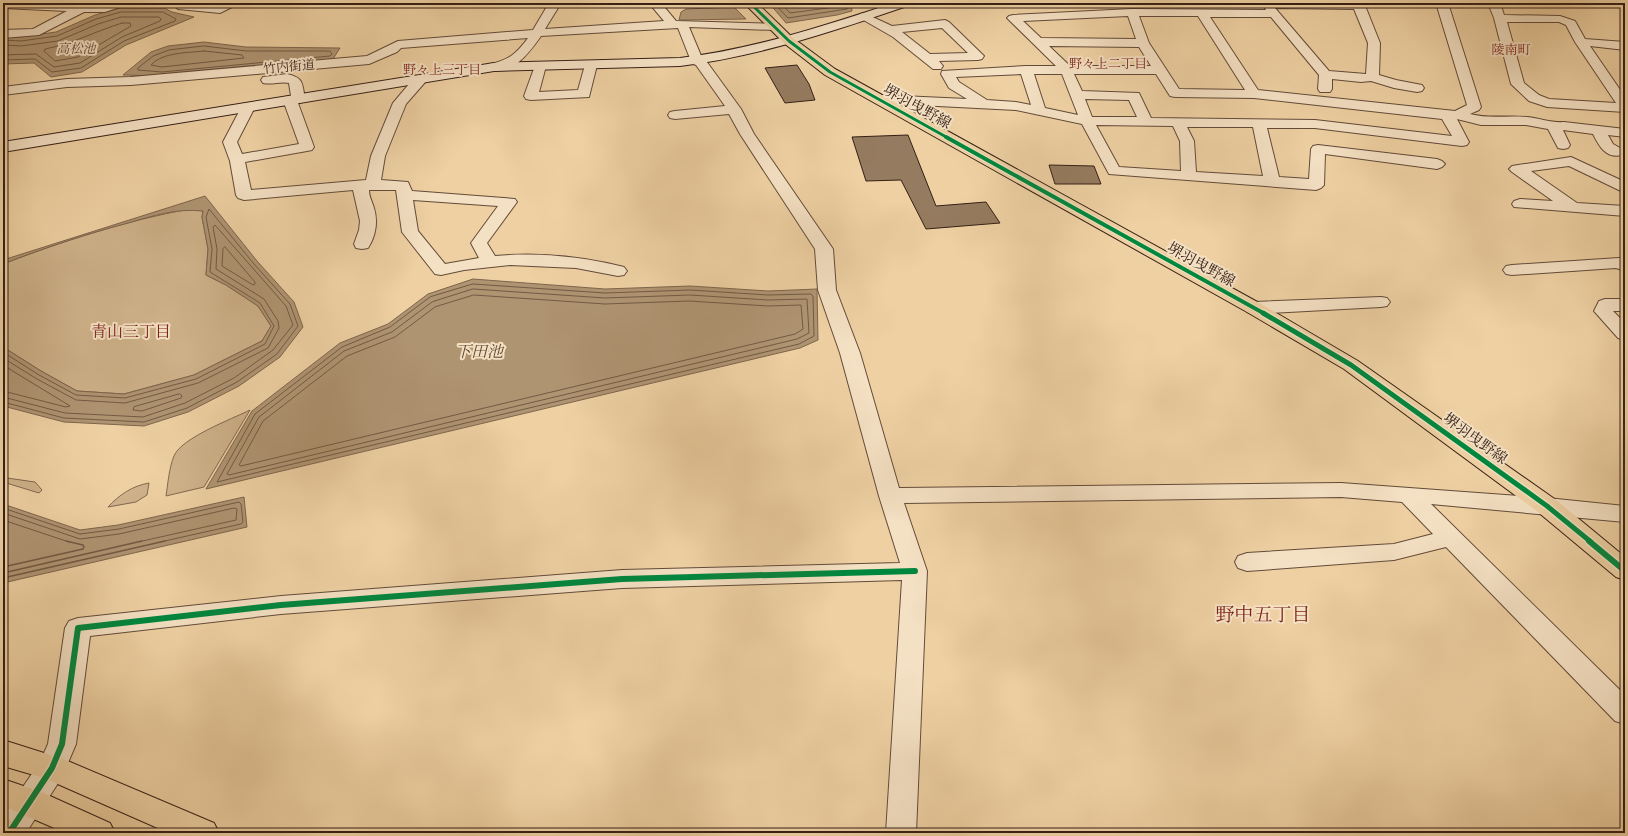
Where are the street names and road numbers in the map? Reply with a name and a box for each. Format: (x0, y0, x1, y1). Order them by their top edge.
street label: 竹内街道 (262, 57, 316, 77)
street label: 堺羽曳野線 (880, 81, 954, 133)
street label: 堺羽曳野線 (1164, 239, 1238, 291)
street label: 堺羽曳野線 (1439, 409, 1511, 469)

